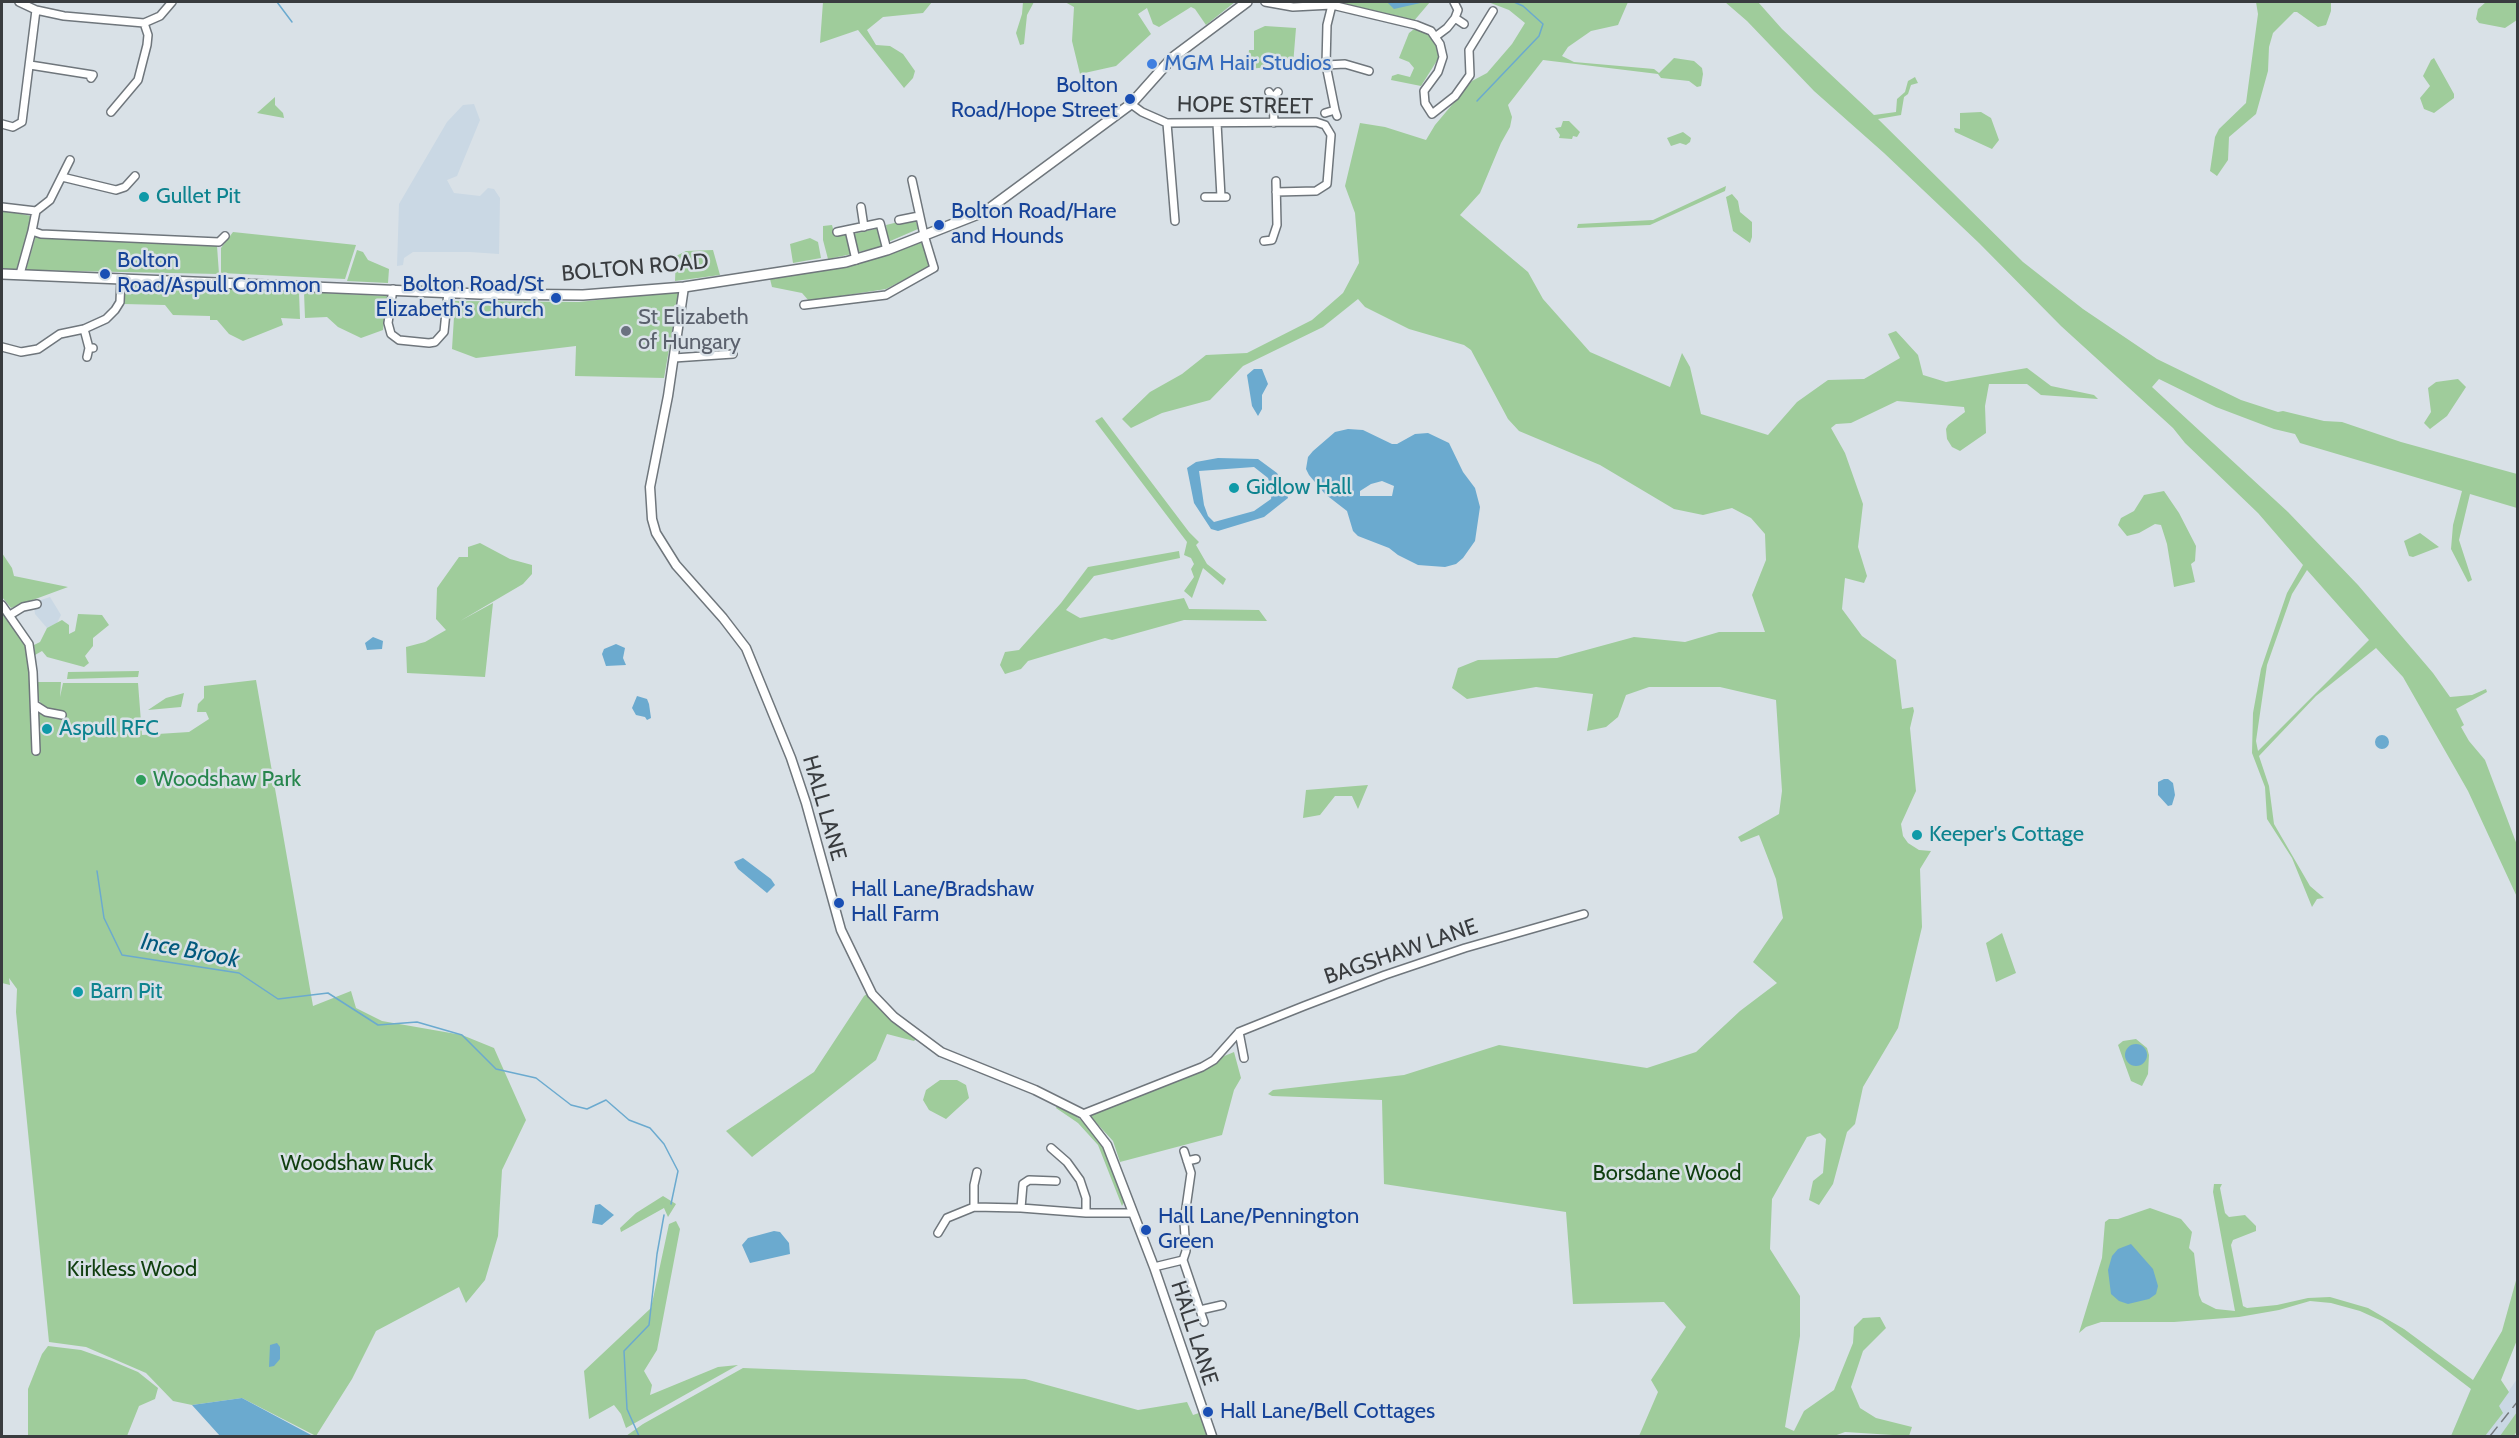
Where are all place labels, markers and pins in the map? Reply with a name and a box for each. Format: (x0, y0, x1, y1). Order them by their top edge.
place label: MGM Hair Studios (1164, 51, 1331, 77)
marker: MGM Hair Studios (1145, 57, 1159, 71)
place label: Bolton Road/Hope Street (951, 73, 1118, 124)
marker: Bolton Road/Hope Street (1123, 92, 1137, 106)
place label: Gullet Pit (156, 184, 241, 210)
marker: Gullet Pit (137, 190, 151, 204)
place label: Bolton Road/Hare and Hounds (951, 199, 1117, 250)
marker: Bolton Road/Hare and Hounds (932, 218, 946, 232)
place label: Bolton Road/Aspull Common (117, 248, 321, 300)
marker: Bolton Road/Aspull Common (98, 267, 112, 281)
place label: Bolton Road/St Elizabeth's Church (375, 272, 544, 324)
marker: Bolton Road/St Elizabeth's Church (549, 291, 563, 305)
place label: St Elizabeth of Hungary (638, 305, 749, 356)
marker: St Elizabeth of Hungary (619, 324, 633, 338)
place label: Gidlow Hall (1246, 475, 1352, 501)
marker: Gidlow Hall (1227, 481, 1241, 495)
place label: Aspull RFC (59, 716, 159, 742)
marker: Aspull RFC (40, 722, 54, 736)
place label: Woodshaw Park (153, 767, 301, 793)
marker: Woodshaw Park (134, 773, 148, 787)
place label: Keeper's Cottage (1929, 822, 2084, 848)
marker: Keeper's Cottage (1910, 828, 1924, 842)
place label: Hall Lane/Bradshaw Hall Farm (851, 877, 1034, 928)
marker: Hall Lane/Bradshaw Hall Farm (832, 896, 846, 910)
place label: Barn Pit (90, 979, 162, 1005)
marker: Barn Pit (71, 985, 85, 999)
place label: Hall Lane/Pennington Green (1158, 1204, 1359, 1256)
marker: Hall Lane/Pennington Green (1139, 1223, 1153, 1237)
place label: Hall Lane/Bell Cottages (1220, 1399, 1435, 1425)
marker: Hall Lane/Bell Cottages (1201, 1405, 1215, 1419)

